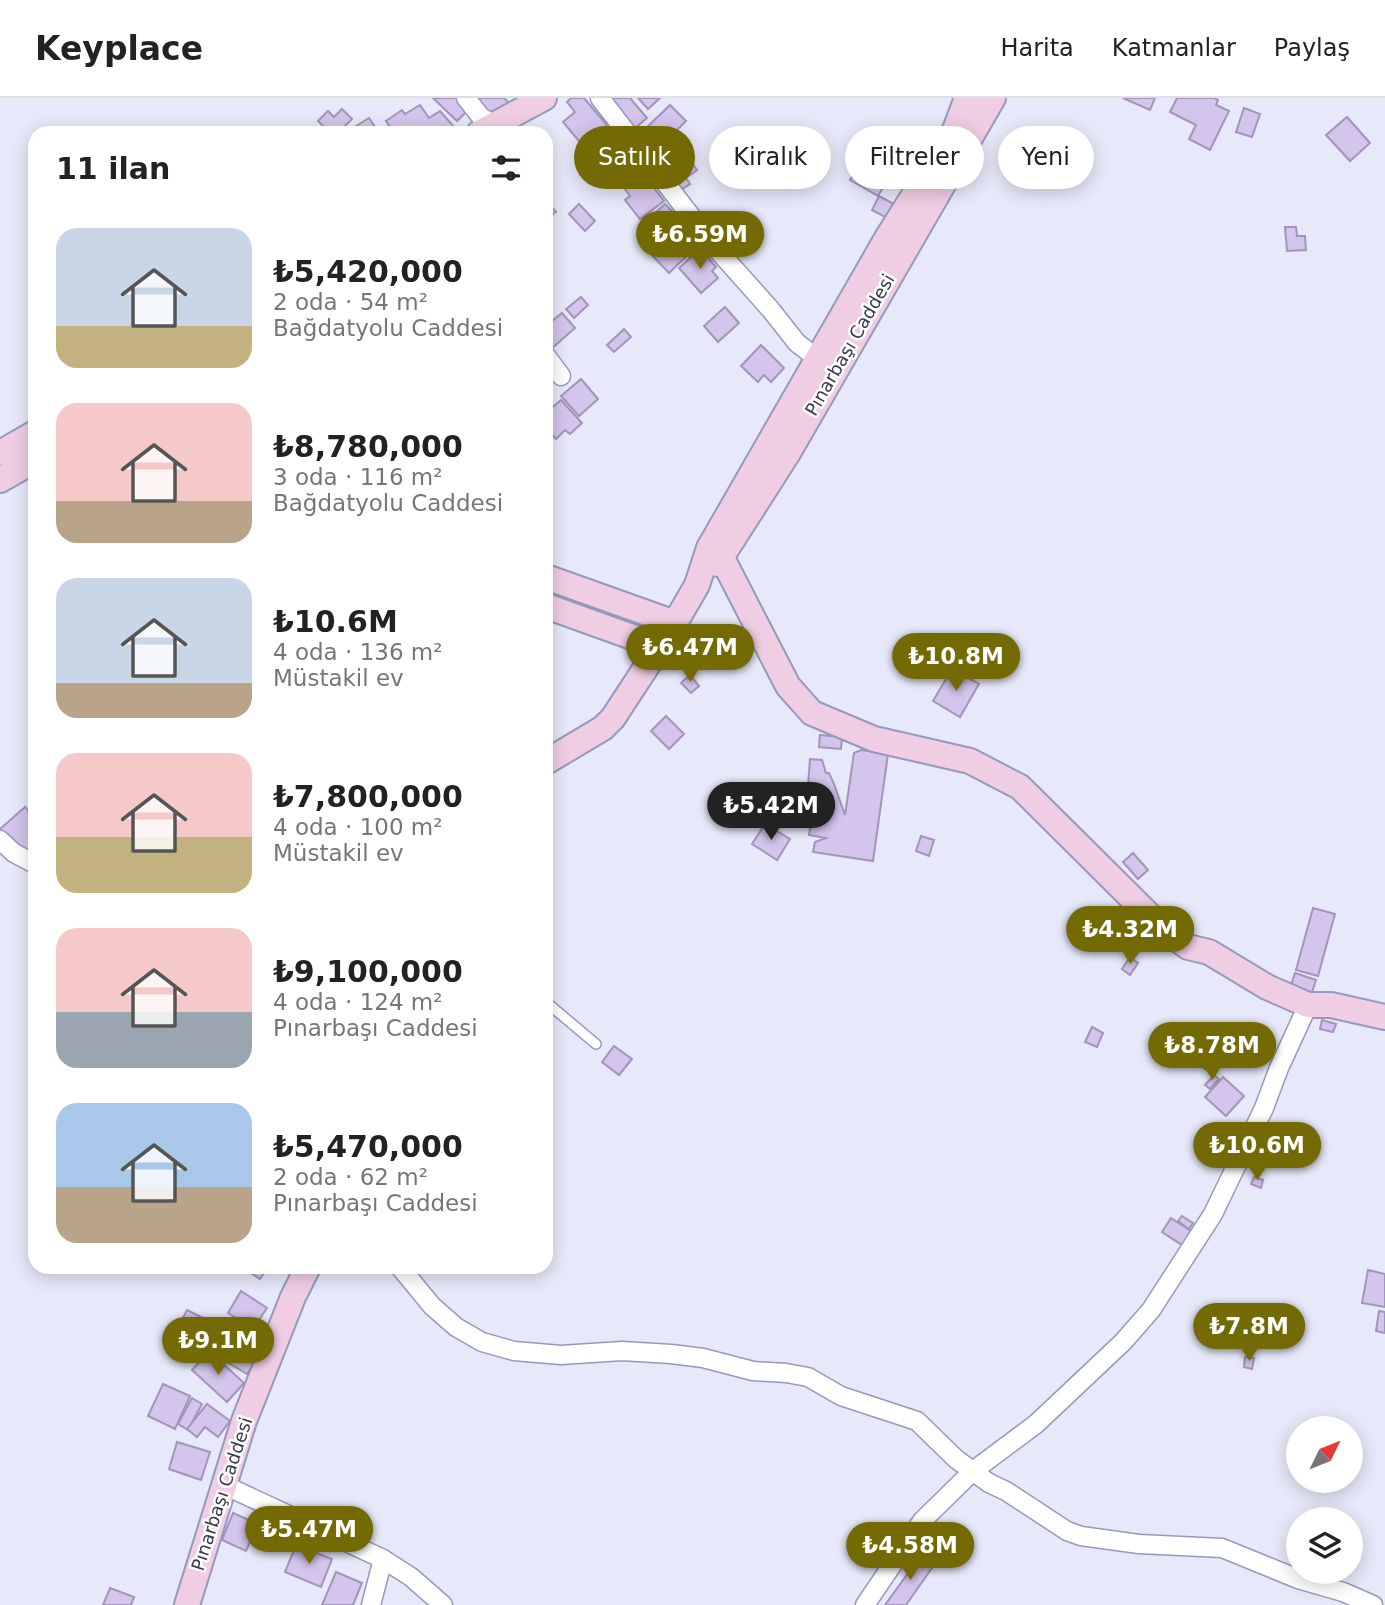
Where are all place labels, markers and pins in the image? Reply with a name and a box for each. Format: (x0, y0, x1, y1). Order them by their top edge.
pin: ₺6.59M (643, 212, 757, 271)
pin: ₺6.47M (633, 624, 747, 684)
pin: ₺10.8M (899, 634, 1013, 693)
pin: ₺5.42M (714, 782, 828, 842)
pin: ₺4.32M (1073, 906, 1187, 966)
pin: ₺8.78M (1155, 1023, 1269, 1082)
pin: ₺10.6M (1200, 1122, 1314, 1182)
pin: ₺7.8M (1200, 1304, 1298, 1363)
pin: ₺9.1M (169, 1318, 267, 1377)
pin: ₺5.47M (252, 1506, 366, 1566)
pin: ₺4.58M (853, 1522, 967, 1582)

